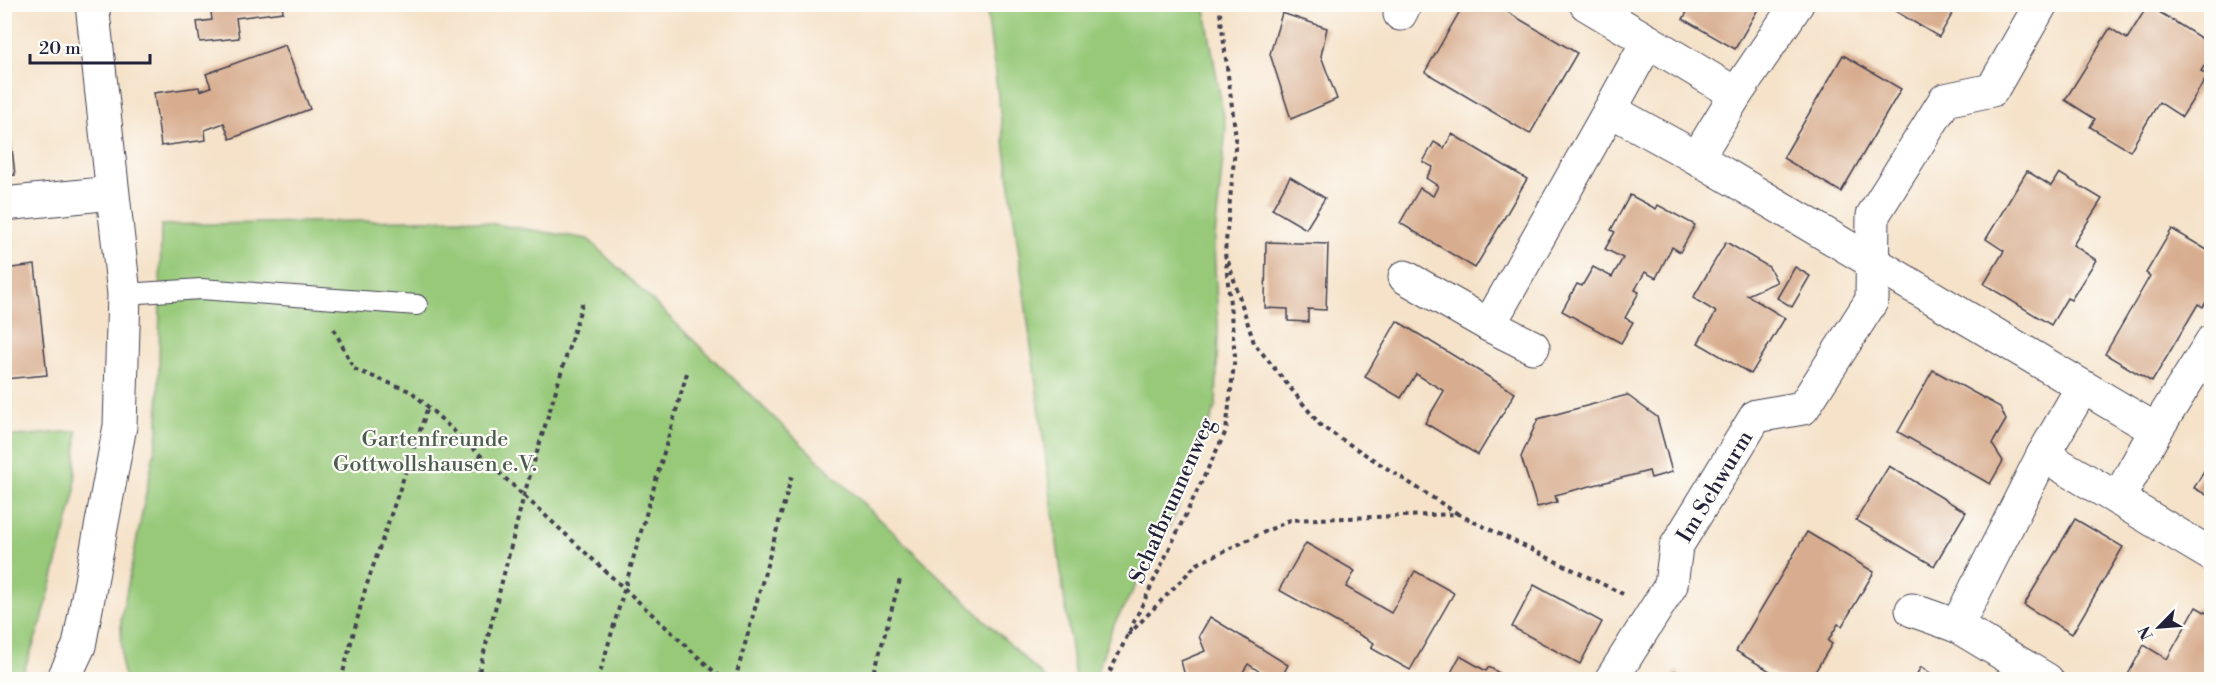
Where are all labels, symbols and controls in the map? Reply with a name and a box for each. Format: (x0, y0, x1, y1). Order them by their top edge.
scale bar (30, 27, 150, 65)
text: 20 m (39, 37, 81, 60)
street label: Schafbrunnenweg (1124, 413, 1221, 588)
park label: Gartenfreunde Gottwollshausen e.V. (333, 426, 537, 478)
street label: Im Schwurm (1671, 426, 1759, 548)
north arrow (2129, 597, 2189, 657)
text: N (2134, 623, 2158, 643)

